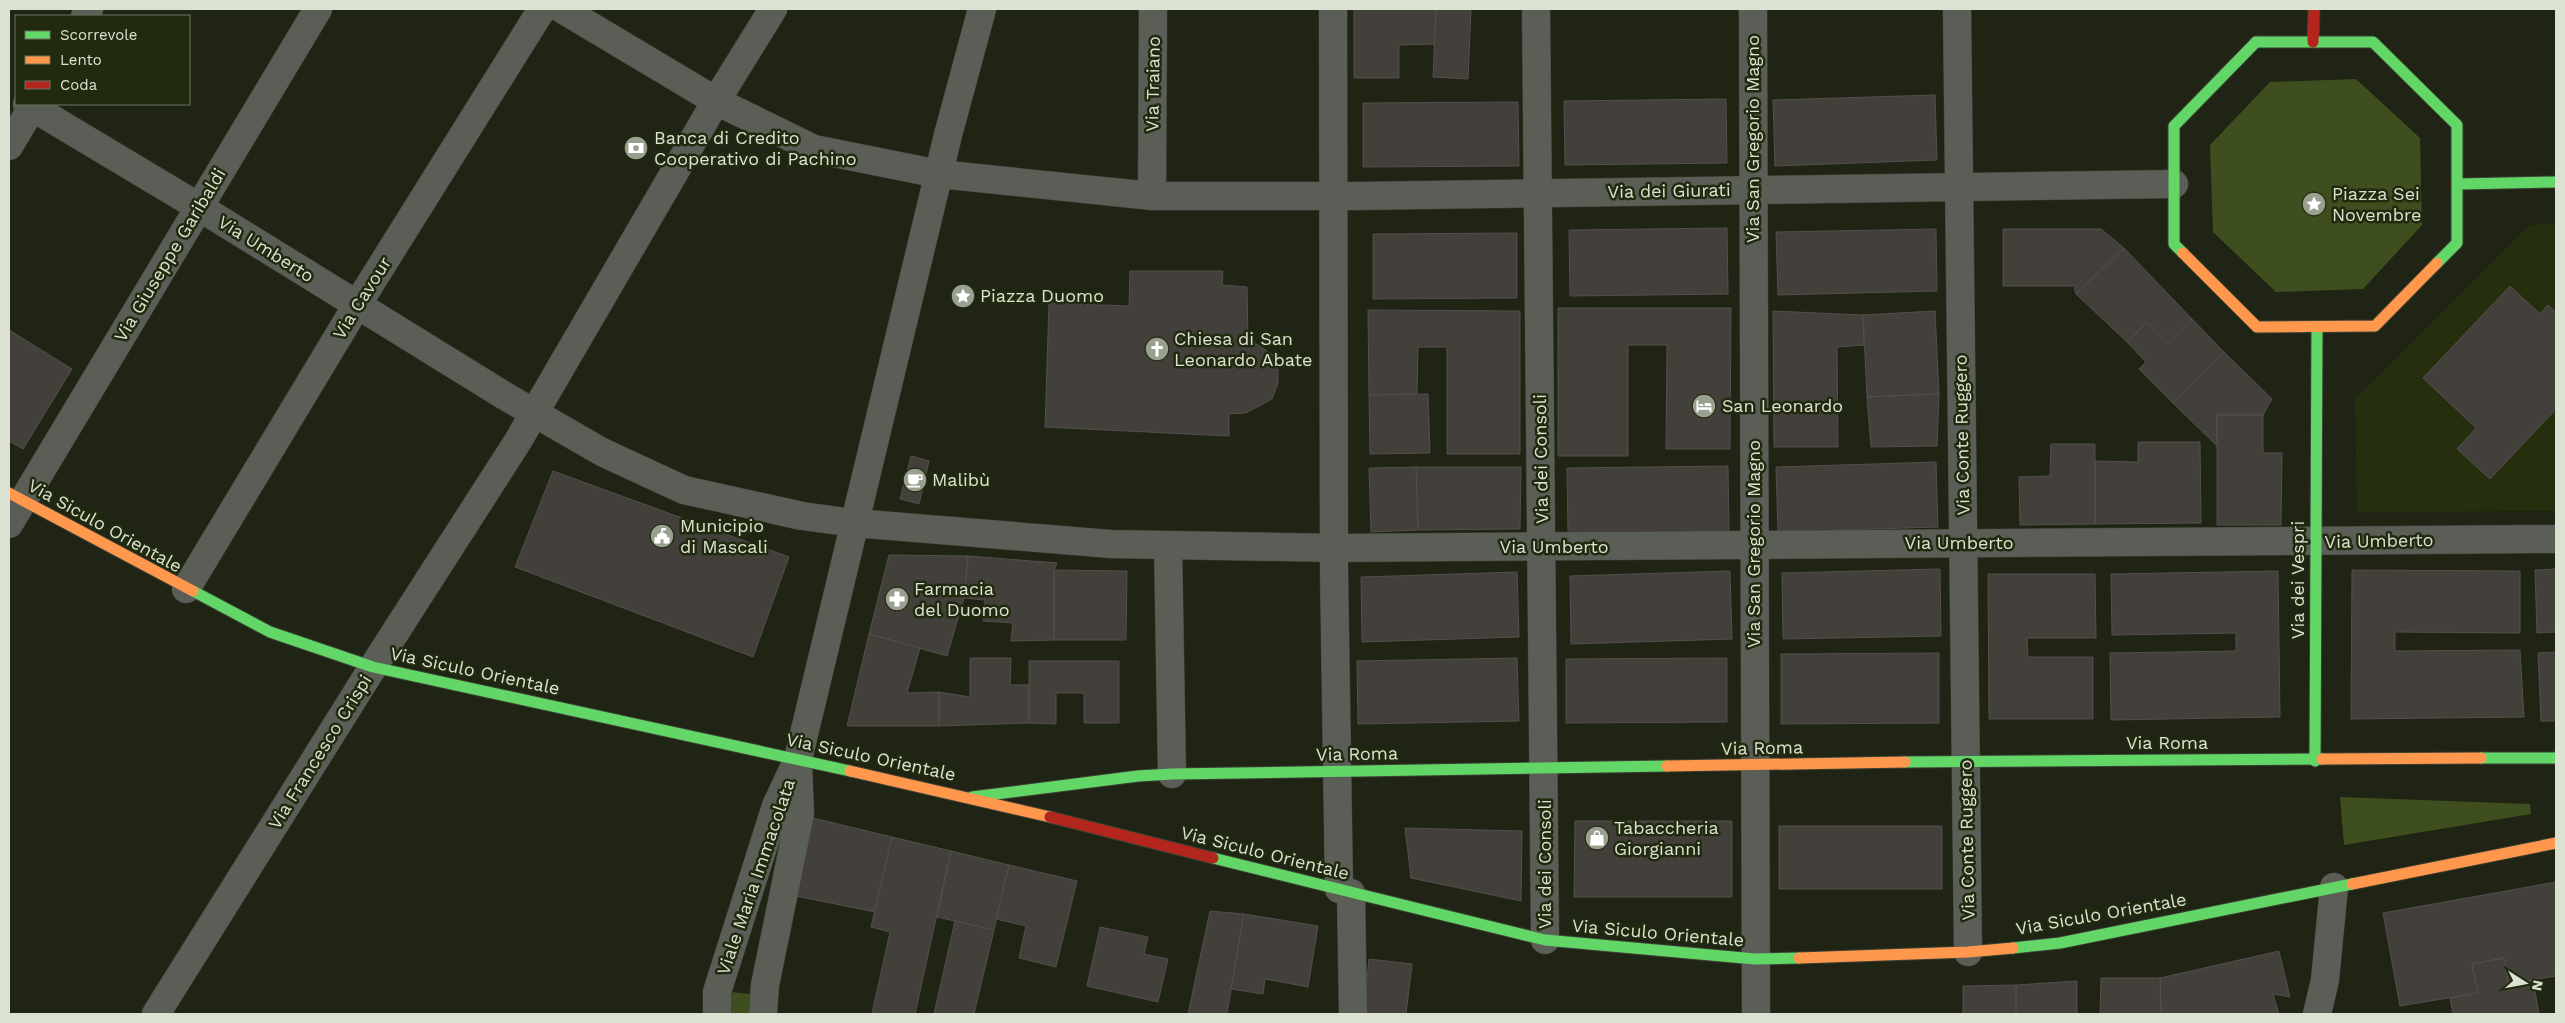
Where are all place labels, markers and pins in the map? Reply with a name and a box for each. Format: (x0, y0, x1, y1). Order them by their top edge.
place label: Banca di Credito Cooperativo di Pachino (654, 127, 857, 169)
bank icon: Banca di Credito Cooperativo di Pachino (623, 135, 649, 161)
place label: Piazza Sei Novembre (2332, 183, 2422, 225)
place icon: Piazza Sei Novembre (2301, 191, 2327, 217)
place icon: Piazza Duomo (950, 283, 976, 309)
place label: Piazza Duomo (980, 285, 1104, 306)
place label: Chiesa di San Leonardo Abate (1174, 328, 1313, 370)
church icon: Chiesa di San Leonardo Abate (1144, 336, 1170, 362)
hotel icon: San Leonardo (1691, 393, 1717, 419)
place label: San Leonardo (1722, 395, 1843, 416)
cafe icon: Malibù (902, 467, 928, 493)
place label: Malibù (932, 469, 990, 490)
place label: Municipio di Mascali (680, 515, 768, 557)
public building icon: Municipio di Mascali (649, 523, 675, 549)
place label: Farmacia del Duomo (914, 578, 1010, 620)
pharmacy icon: Farmacia del Duomo (884, 586, 910, 612)
place label: Tabaccheria Giorgianni (1614, 817, 1719, 859)
shop icon: Tabaccheria Giorgianni (1584, 825, 1610, 851)

